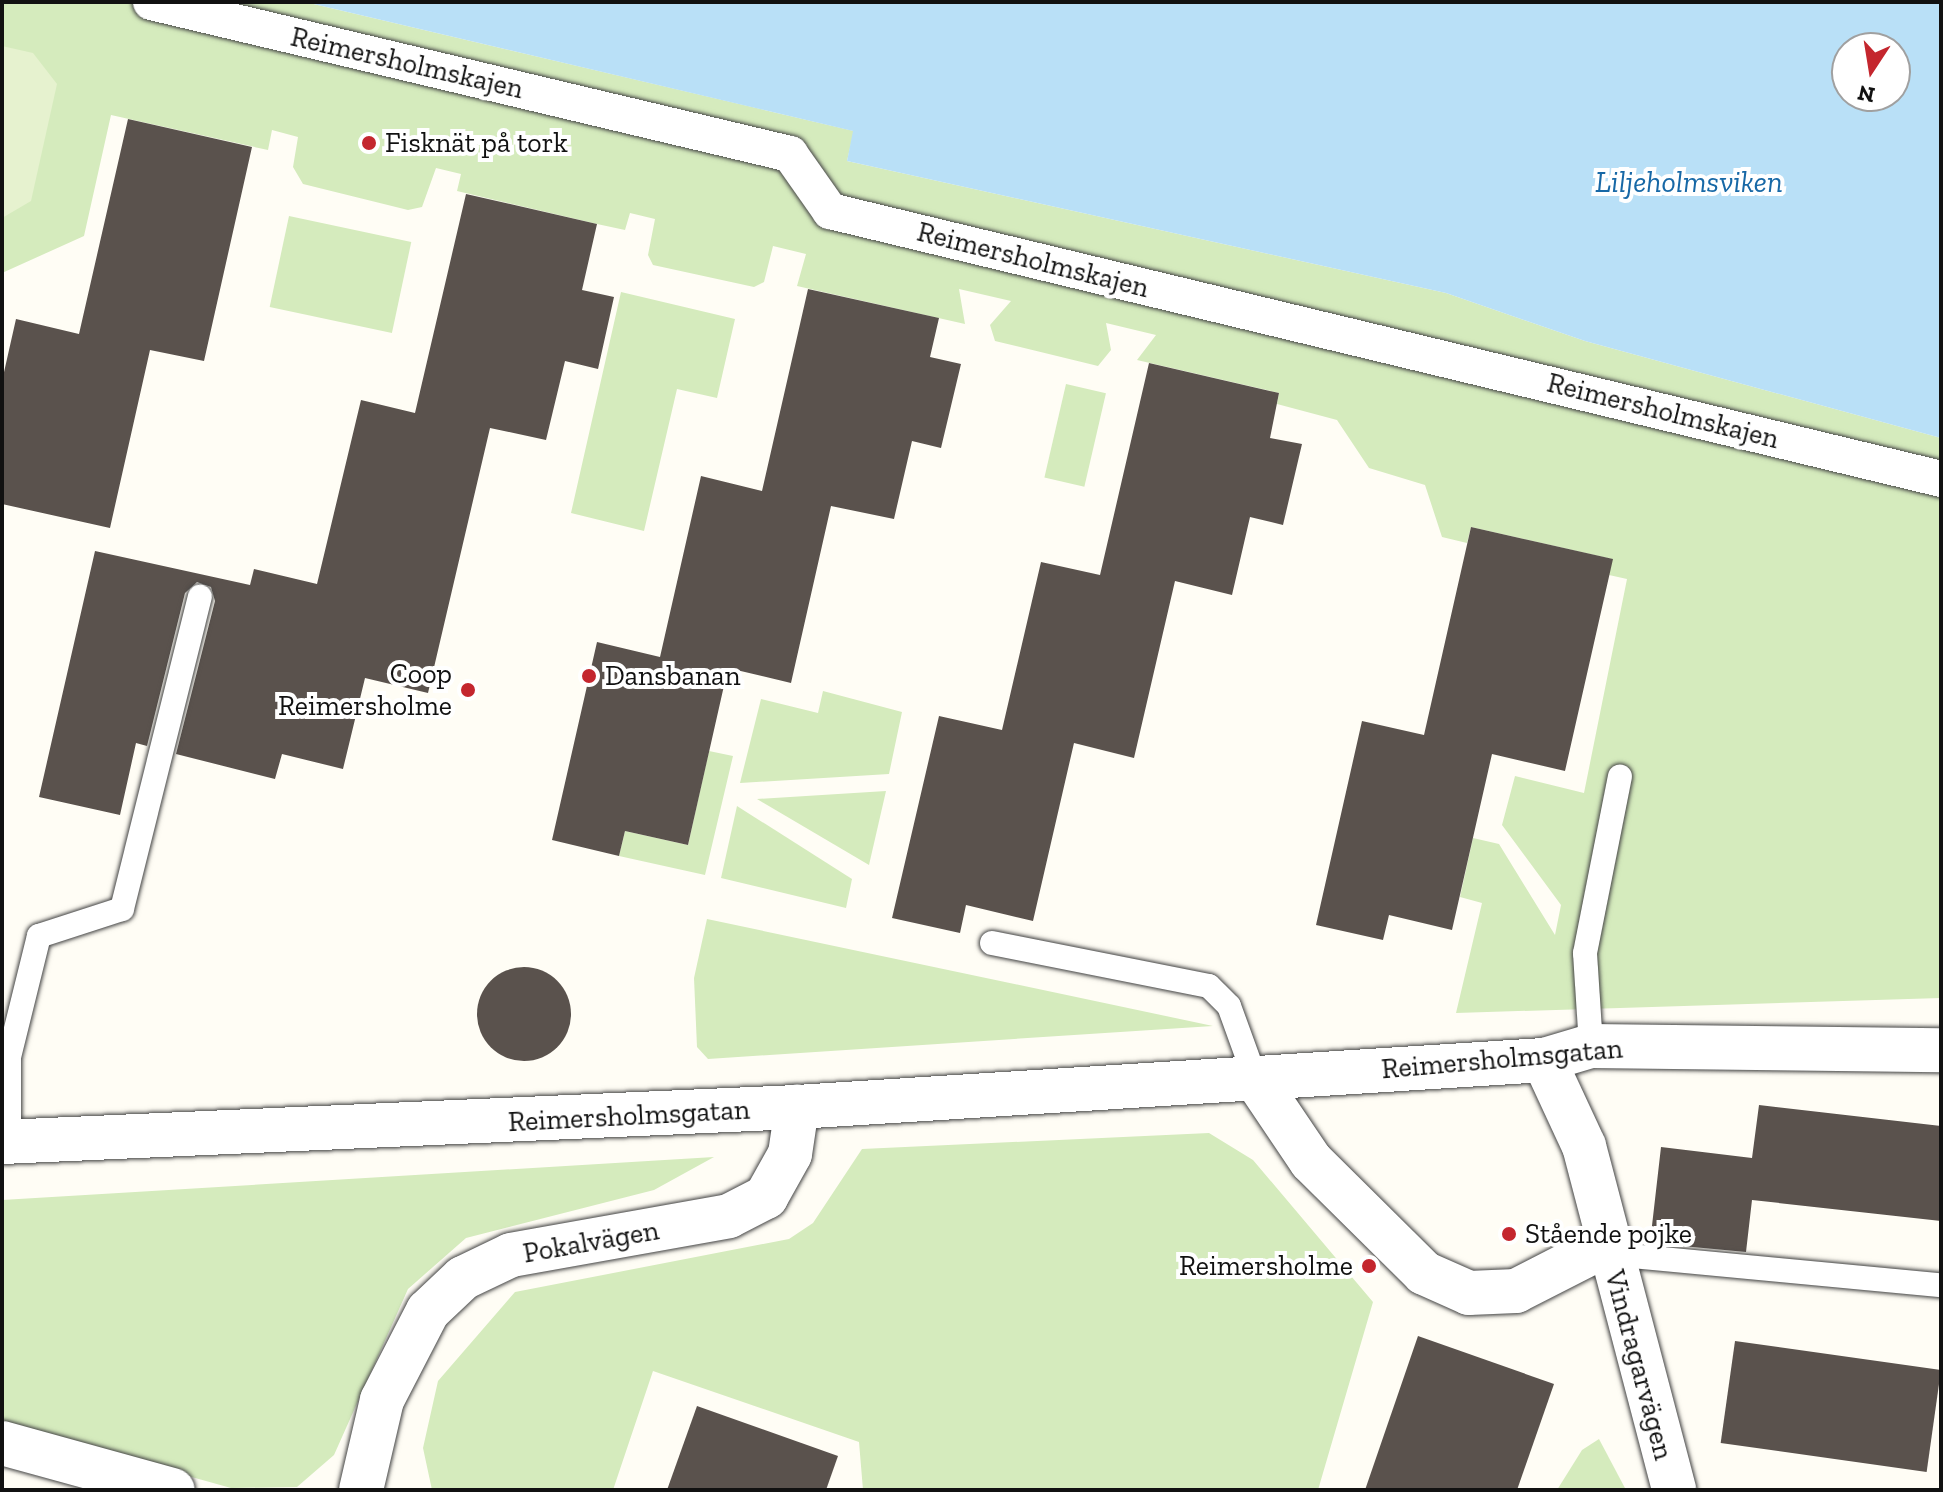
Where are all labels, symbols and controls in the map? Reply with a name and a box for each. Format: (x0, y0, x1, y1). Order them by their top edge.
street label: Reimersholmskajen (287, 20, 527, 106)
north arrow (1831, 32, 1911, 112)
text: N (1855, 79, 1877, 109)
place label: Fisknät på tork (385, 126, 568, 160)
marker: Fisknät på tork (360, 134, 378, 152)
water label: Liljeholmsviken (1595, 164, 1783, 200)
street label: Reimersholmskajen (914, 215, 1152, 305)
street label: Reimersholmskajen (1544, 366, 1782, 456)
place label: Coop Reimersholme (278, 657, 452, 723)
place label: Dansbanan (605, 659, 741, 693)
marker: Dansbanan (580, 667, 598, 685)
marker: Coop Reimersholme (459, 681, 477, 699)
street label: Reimersholmsgatan (1380, 1032, 1624, 1086)
street label: Reimersholmsgatan (507, 1093, 751, 1139)
street label: Pokalvägen (520, 1214, 662, 1270)
place label: Stående pojke (1525, 1217, 1692, 1251)
marker: Stående pojke (1500, 1225, 1518, 1243)
place label: Reimersholme (1179, 1249, 1353, 1283)
marker: Reimersholme (1360, 1257, 1378, 1275)
street label: Vindragarvägen (1598, 1266, 1680, 1464)

